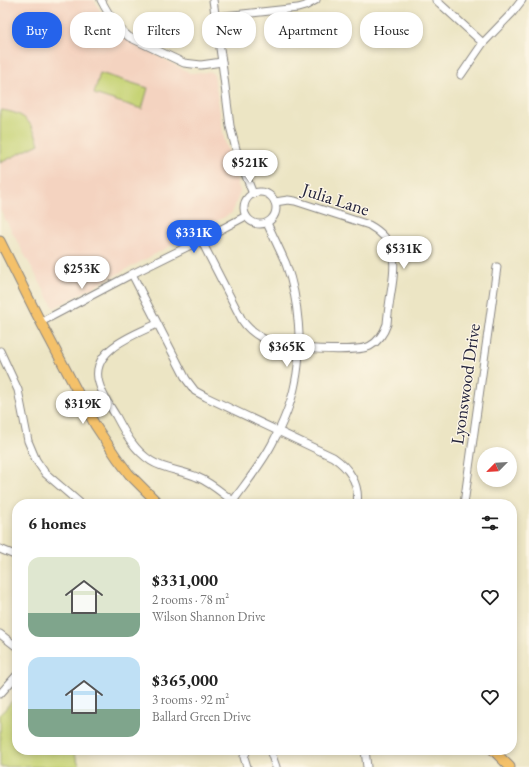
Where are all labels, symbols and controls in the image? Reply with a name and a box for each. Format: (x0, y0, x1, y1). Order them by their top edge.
chip: Buy (12, 12, 62, 48)
chip: Rent (70, 12, 125, 48)
chip: Filters (133, 12, 194, 48)
chip: New (202, 12, 256, 48)
chip: Apartment (264, 12, 352, 48)
chip: House (360, 12, 423, 48)
pin: $521K (222, 150, 278, 184)
text: $521K (232, 154, 268, 171)
street label: Julia Lane (298, 177, 373, 221)
pin: $331K (166, 220, 222, 254)
text: $331K (176, 224, 212, 241)
pin: $531K (376, 236, 432, 270)
text: $531K (386, 240, 422, 257)
pin: $253K (54, 256, 110, 290)
text: $253K (64, 260, 100, 277)
street label: Lyonswood Drive (445, 322, 485, 446)
pin: $365K (259, 334, 315, 368)
text: $365K (269, 338, 305, 355)
pin: $319K (55, 391, 111, 425)
text: $319K (65, 395, 101, 412)
north arrow (477, 447, 517, 487)
map controls (477, 447, 517, 487)
text: 6 homes (28, 512, 86, 534)
icon: filters (479, 512, 501, 534)
text: $331,000 (152, 569, 218, 591)
icon: home (60, 573, 108, 621)
icon: heart (479, 586, 501, 608)
text: 2 rooms · 78 m² (152, 591, 229, 608)
text: Wilson Shannon Drive (152, 608, 265, 625)
text: $365,000 (152, 669, 218, 691)
icon: home (60, 673, 108, 721)
icon: heart (479, 686, 501, 708)
text: 3 rooms · 92 m² (152, 691, 229, 708)
text: Ballard Green Drive (152, 708, 251, 725)

